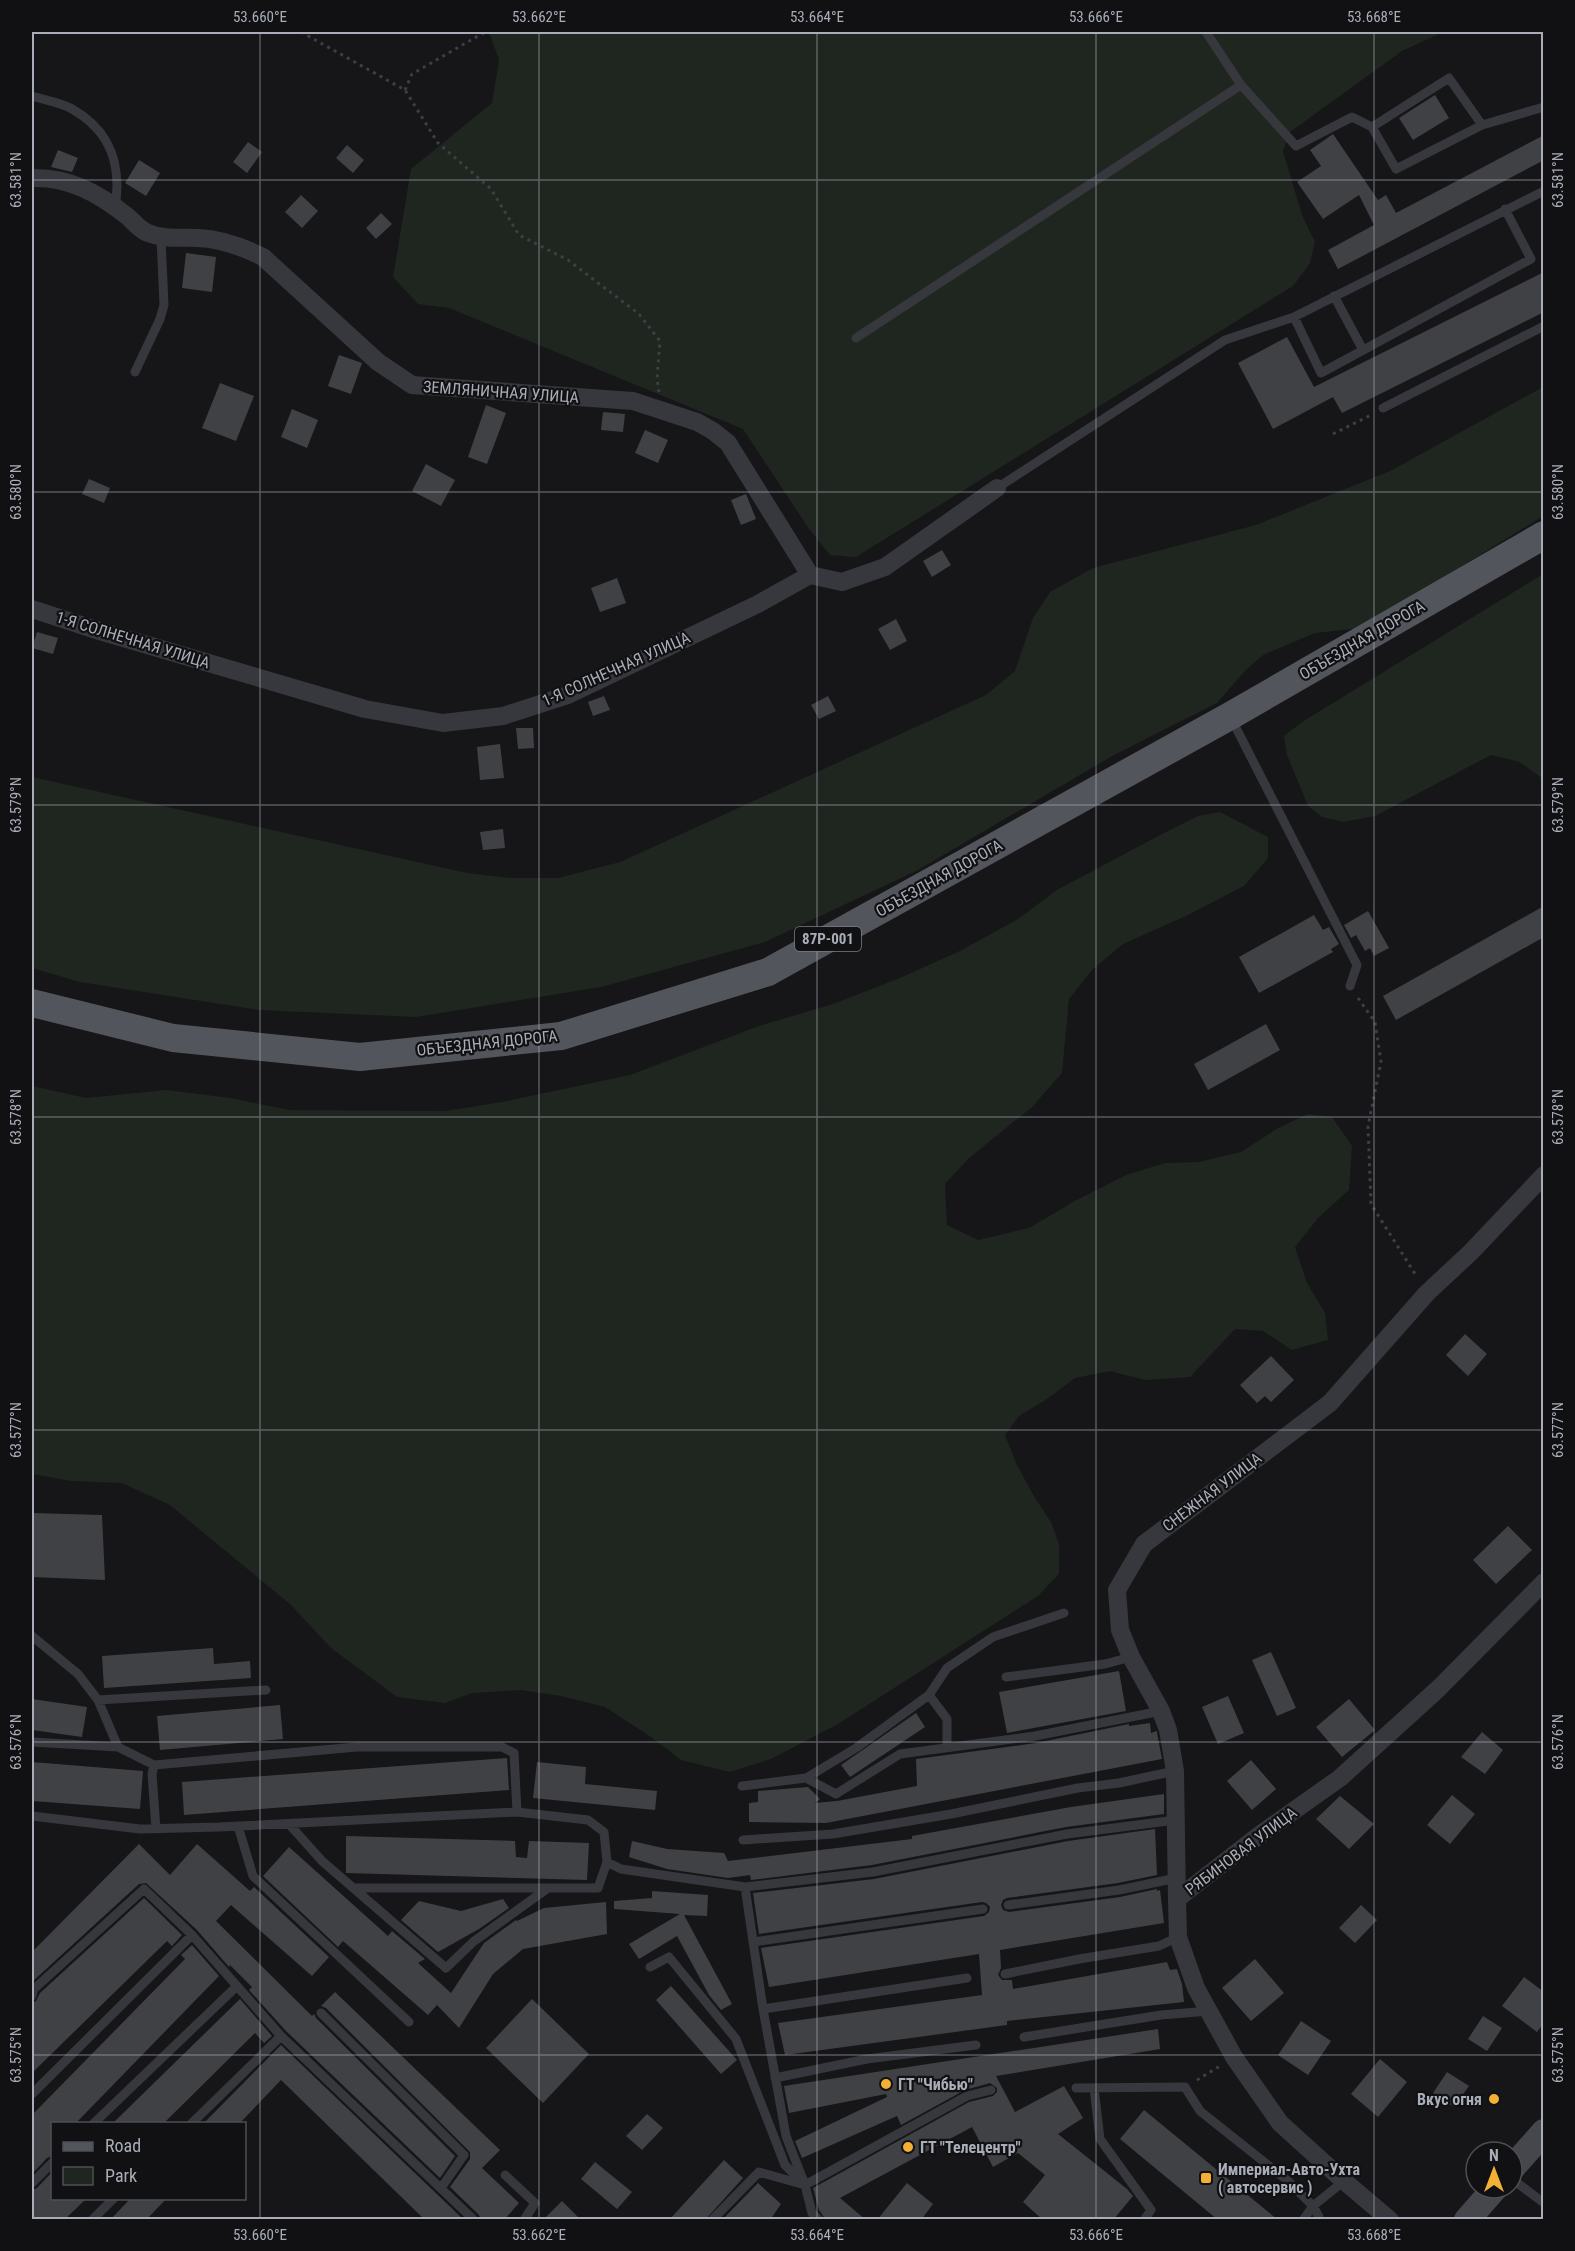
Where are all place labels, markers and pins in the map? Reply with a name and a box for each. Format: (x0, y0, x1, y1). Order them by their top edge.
place label: ГТ "Чибью" (898, 2075, 973, 2094)
marker: ГТ "Чибью" (879, 2077, 893, 2091)
place label: Вкус огня (1417, 2090, 1482, 2109)
marker: Вкус огня (1487, 2092, 1501, 2106)
place label: ГТ "Телецентр" (920, 2138, 1021, 2157)
marker: ГТ "Телецентр" (901, 2140, 915, 2154)
place label: Империал-Авто-Ухта ( автосервис ) (1218, 2160, 1361, 2197)
marker: Империал-Авто-Ухта ( автосервис ) (1199, 2171, 1213, 2185)

